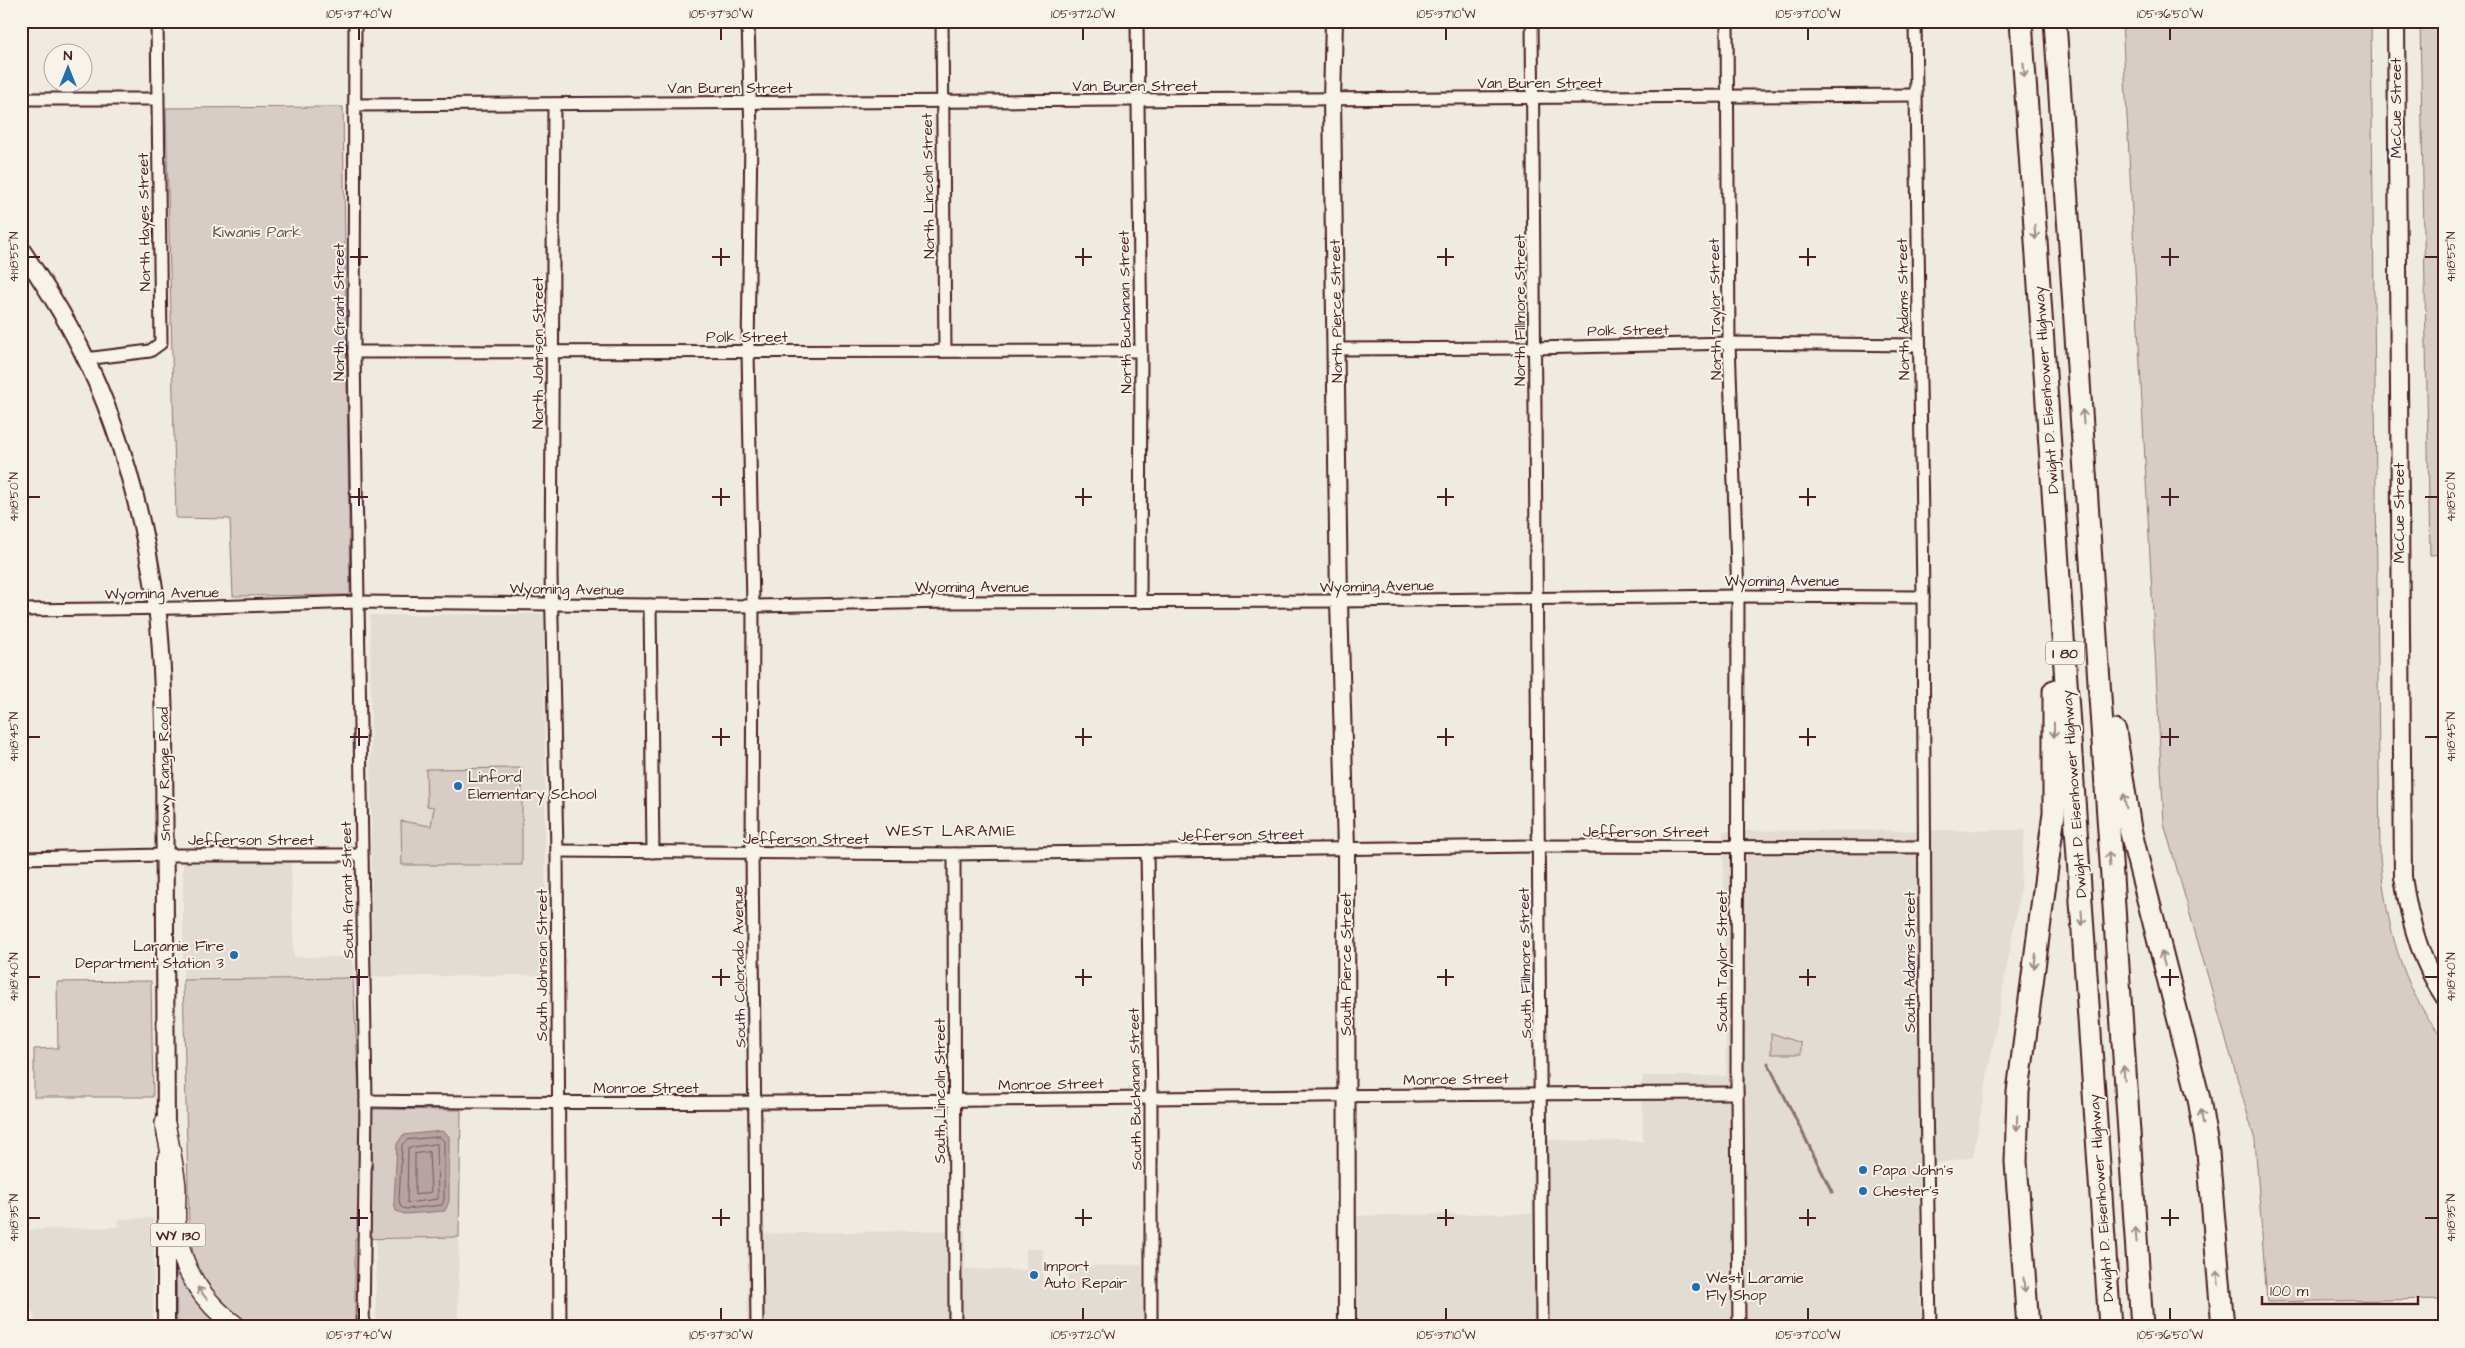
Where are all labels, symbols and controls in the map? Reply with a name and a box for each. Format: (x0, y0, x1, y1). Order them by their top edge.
text: 105°37'40"W (326, 6, 392, 23)
text: 105°37'30"W (689, 6, 753, 23)
text: 105°37'20"W (1051, 6, 1116, 23)
text: 105°37'10"W (1417, 6, 1476, 23)
text: 105°37'00"W (1776, 6, 1841, 23)
text: 105°36'50"W (2137, 6, 2204, 23)
north arrow (42, 42, 92, 92)
text: N (64, 46, 73, 66)
street label: McCue Street (2386, 58, 2407, 158)
one-way arrow (2019, 62, 2029, 78)
street label: Van Buren Street (1478, 73, 1603, 94)
street label: Van Buren Street (1073, 76, 1198, 97)
street label: Van Buren Street (668, 78, 793, 99)
street label: North Lincoln Street (917, 113, 940, 259)
street label: North Hayes Street (133, 153, 157, 291)
park label: Kiwanis Park (212, 222, 302, 243)
one-way arrow (2031, 224, 2040, 240)
street label: North Buchanan Street (1114, 230, 1137, 394)
text: 41°18'55"N (6, 231, 23, 282)
text: 41°18'55"N (2443, 231, 2460, 282)
street label: North Fillmore Street (1510, 234, 1531, 386)
street label: North Taylor Street (1704, 238, 1728, 380)
street label: North Adams Street (1892, 238, 1915, 380)
street label: North Pierce Street (1325, 239, 1348, 383)
street label: North Grant Street (329, 243, 350, 381)
street label: North Johnson Street (528, 277, 549, 429)
street label: Dwight D. Eisenhower Highway (2029, 285, 2065, 495)
street label: Polk Street (1587, 319, 1669, 342)
street label: Polk Street (706, 327, 788, 348)
one-way arrow (2078, 409, 2087, 425)
street label: McCue Street (2389, 463, 2410, 563)
text: 41°18'50"N (6, 472, 23, 522)
text: 41°18'50"N (2443, 472, 2460, 522)
street label: Wyoming Avenue (1725, 571, 1839, 593)
street label: Wyoming Avenue (1319, 575, 1435, 599)
street label: Wyoming Avenue (915, 577, 1029, 599)
street label: Wyoming Avenue (509, 578, 625, 602)
street label: Wyoming Avenue (104, 582, 220, 606)
road number: I 80 (2046, 641, 2084, 664)
street label: Dwight D. Eisenhower Highway (2057, 689, 2093, 899)
street label: Snowy Range Road (153, 706, 177, 841)
text: 41°18'45"N (6, 711, 23, 762)
text: 41°18'45"N (2443, 711, 2460, 762)
one-way arrow (2049, 722, 2059, 738)
place label: Linford Elementary School (468, 767, 597, 806)
marker: Linford Elementary School (452, 780, 464, 792)
one-way arrow (2120, 793, 2130, 809)
district label: WEST LARAMIE (885, 820, 1017, 842)
street label: South Grant Street (336, 821, 359, 959)
street label: Jefferson Street (1583, 822, 1709, 843)
street label: Jefferson Street (1178, 824, 1304, 847)
street label: Jefferson Street (743, 829, 869, 850)
street label: Jefferson Street (188, 830, 314, 851)
one-way arrow (2105, 851, 2114, 867)
street label: South Colorado Avenue (728, 886, 751, 1048)
street label: South Fillmore Street (1514, 887, 1537, 1039)
street label: South Johnson Street (532, 889, 553, 1041)
street label: South Taylor Street (1712, 890, 1734, 1032)
street label: South Adams Street (1900, 891, 1921, 1033)
street label: South Pierce Street (1336, 892, 1357, 1036)
one-way arrow (2078, 910, 2087, 926)
place label: Laramie Fire Department Station 3 (75, 936, 224, 974)
marker: Laramie Fire Department Station 3 (228, 949, 240, 961)
text: 41°18'40"N (6, 952, 23, 1002)
one-way arrow (2158, 952, 2167, 968)
text: 41°18'40"N (2443, 952, 2460, 1002)
one-way arrow (2030, 953, 2040, 969)
street label: South Buchanan Street (1124, 1007, 1147, 1171)
street label: South Lincoln Street (930, 1018, 951, 1164)
one-way arrow (2120, 1066, 2129, 1082)
street label: Monroe Street (1403, 1068, 1509, 1091)
street label: Monroe Street (998, 1073, 1104, 1096)
street label: Monroe Street (593, 1078, 699, 1099)
street label: Dwight D. Eisenhower Highway (2084, 1093, 2120, 1303)
one-way arrow (2197, 1109, 2207, 1125)
one-way arrow (2012, 1114, 2022, 1130)
place label: Papa John's (1873, 1160, 1954, 1181)
marker: Papa John's (1857, 1164, 1869, 1176)
place label: Chester's (1873, 1181, 1940, 1202)
marker: Chester's (1857, 1185, 1869, 1197)
text: 41°18'35"N (6, 1193, 23, 1242)
text: 41°18'35"N (2443, 1193, 2460, 1242)
road number: WY 130 (150, 1224, 206, 1246)
one-way arrow (2131, 1228, 2141, 1244)
place label: Import Auto Repair (1044, 1256, 1127, 1294)
place label: West Laramie Fly Shop (1706, 1268, 1804, 1307)
marker: Import Auto Repair (1028, 1269, 1040, 1281)
one-way arrow (2213, 1271, 2223, 1287)
scale bar (2262, 1273, 2419, 1305)
one-way arrow (2020, 1276, 2029, 1292)
marker: West Laramie Fly Shop (1690, 1281, 1702, 1293)
text: 100 m (2270, 1281, 2309, 1302)
one-way arrow (196, 1287, 207, 1300)
text: 105°37'40"W (326, 1327, 392, 1344)
text: 105°37'30"W (689, 1327, 753, 1344)
text: 105°37'20"W (1051, 1327, 1116, 1344)
text: 105°37'10"W (1417, 1327, 1476, 1344)
text: 105°37'00"W (1776, 1327, 1841, 1344)
text: 105°36'50"W (2137, 1327, 2204, 1344)

